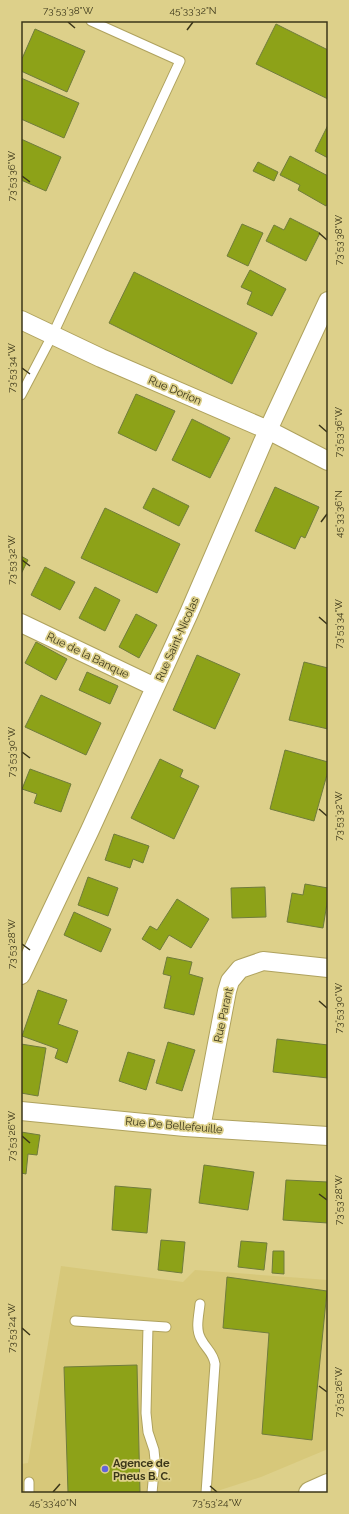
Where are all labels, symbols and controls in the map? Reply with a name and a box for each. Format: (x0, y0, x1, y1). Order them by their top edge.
text: 73°53'38"W (43, 5, 94, 16)
text: 45°33'32"N (169, 5, 217, 16)
text: 73°53'36"W (6, 150, 17, 201)
text: 73°53'38"W (333, 214, 344, 265)
text: 73°53'34"W (6, 343, 17, 393)
street label: Rue Dorion (146, 373, 203, 407)
text: 73°53'36"W (333, 406, 344, 457)
text: 45°33'36"N (333, 490, 344, 538)
text: 73°53'32"W (6, 535, 17, 585)
street label: Rue Saint-Nicolas (153, 595, 202, 683)
text: 73°53'34"W (333, 599, 344, 649)
street label: Rue de la Banque (44, 630, 132, 681)
text: 73°53'30"W (6, 726, 17, 777)
text: 73°53'32"W (333, 791, 344, 841)
text: 73°53'28"W (6, 918, 17, 969)
text: 73°53'30"W (333, 982, 344, 1033)
street label: Rue Parant (211, 986, 236, 1044)
text: 73°53'26"W (6, 1110, 17, 1161)
street label: Rue De Bellefeuille (125, 1115, 224, 1136)
text: 73°53'28"W (333, 1174, 344, 1225)
text: 73°53'24"W (6, 1303, 17, 1353)
text: 73°53'26"W (333, 1366, 344, 1417)
place label: Agence de Pneus B. C. (113, 1457, 171, 1483)
marker: Agence de Pneus B. C. (100, 1464, 110, 1474)
text: 45°33'40"N (29, 1497, 77, 1508)
text: 73°53'24"W (192, 1497, 242, 1508)

